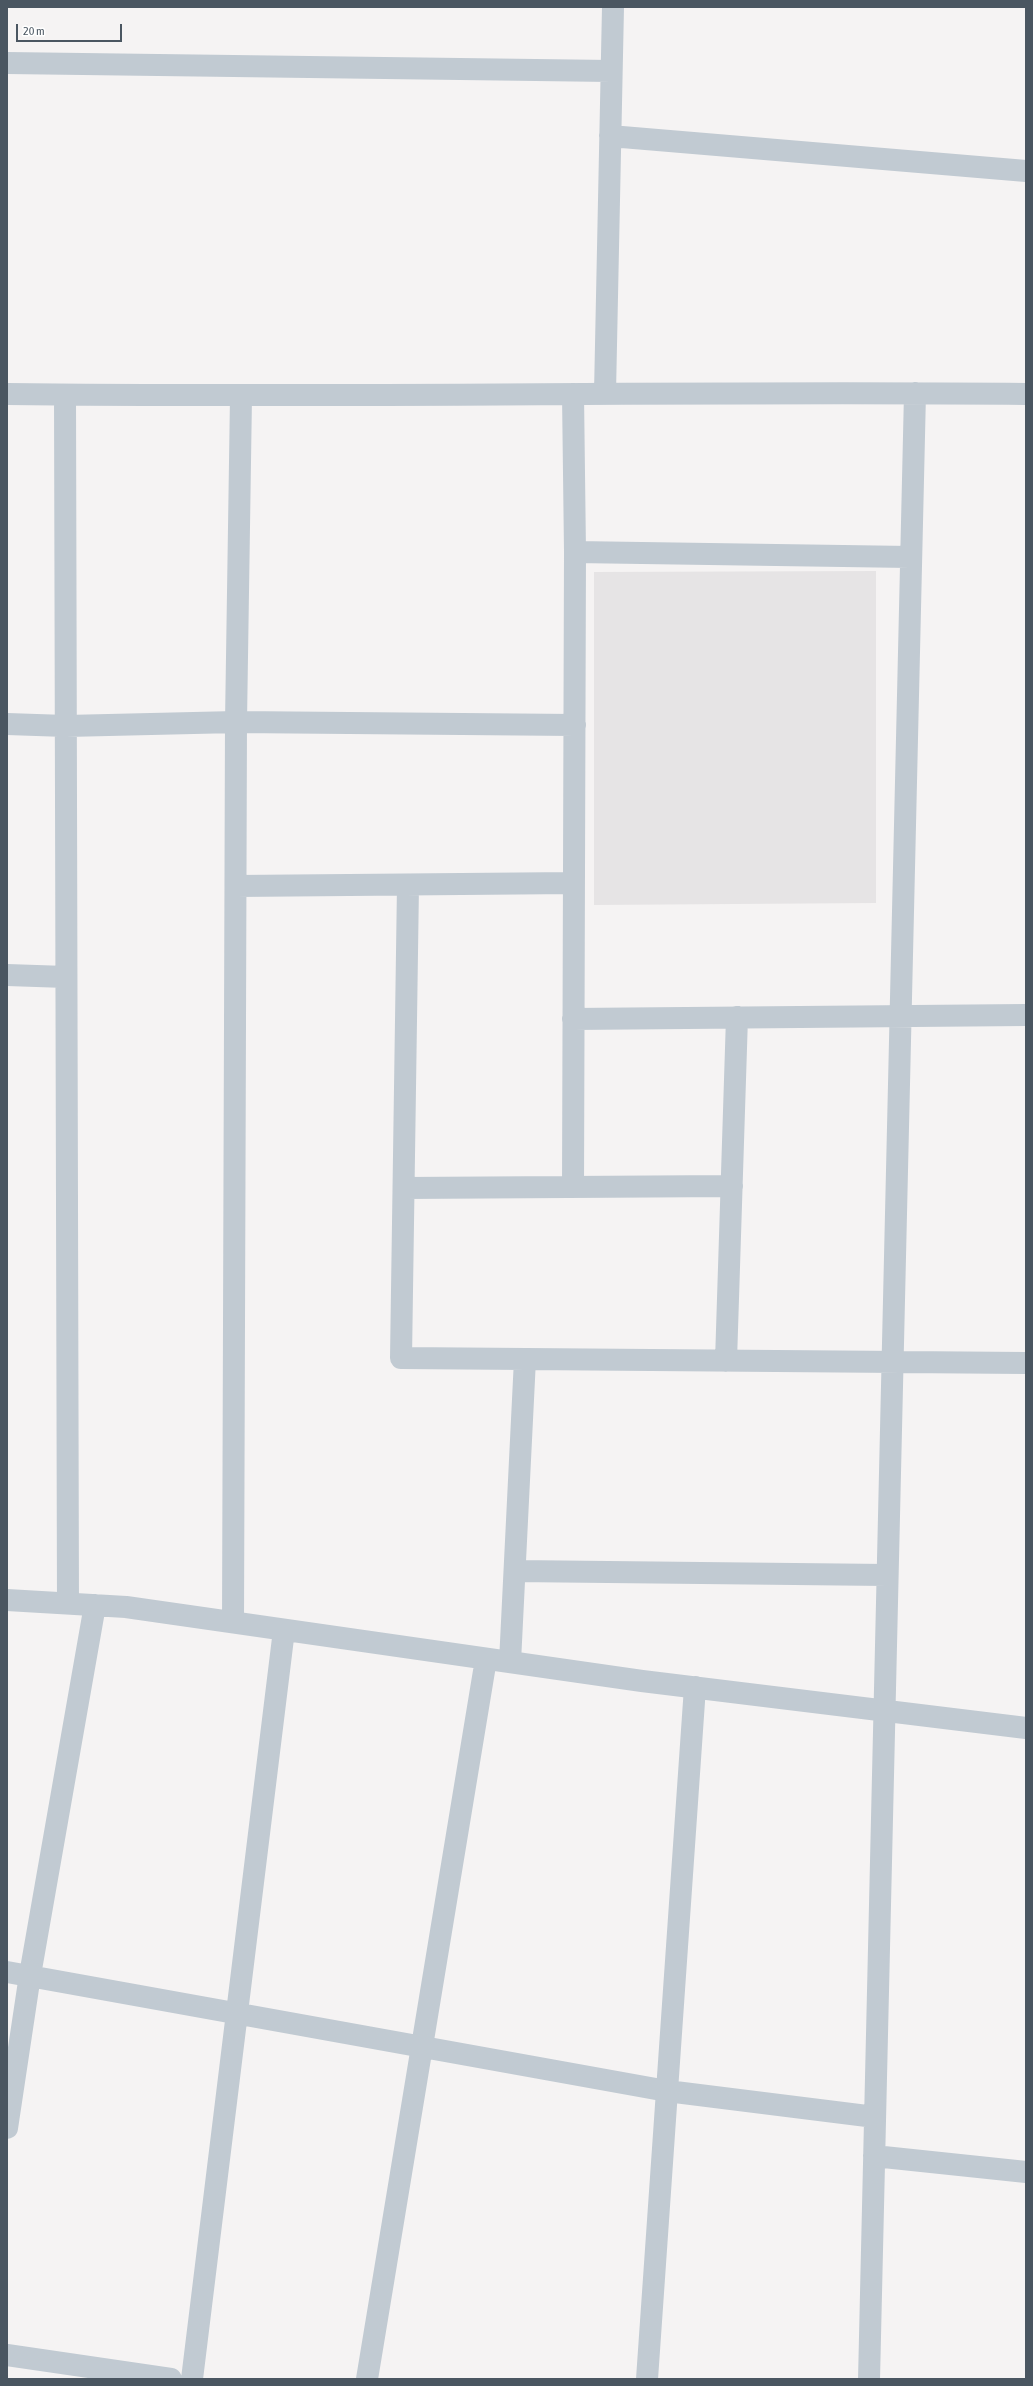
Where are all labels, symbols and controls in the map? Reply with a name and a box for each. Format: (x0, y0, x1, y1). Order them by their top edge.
scale bar (18, 16, 124, 42)
text: 20 m (23, 24, 45, 38)

